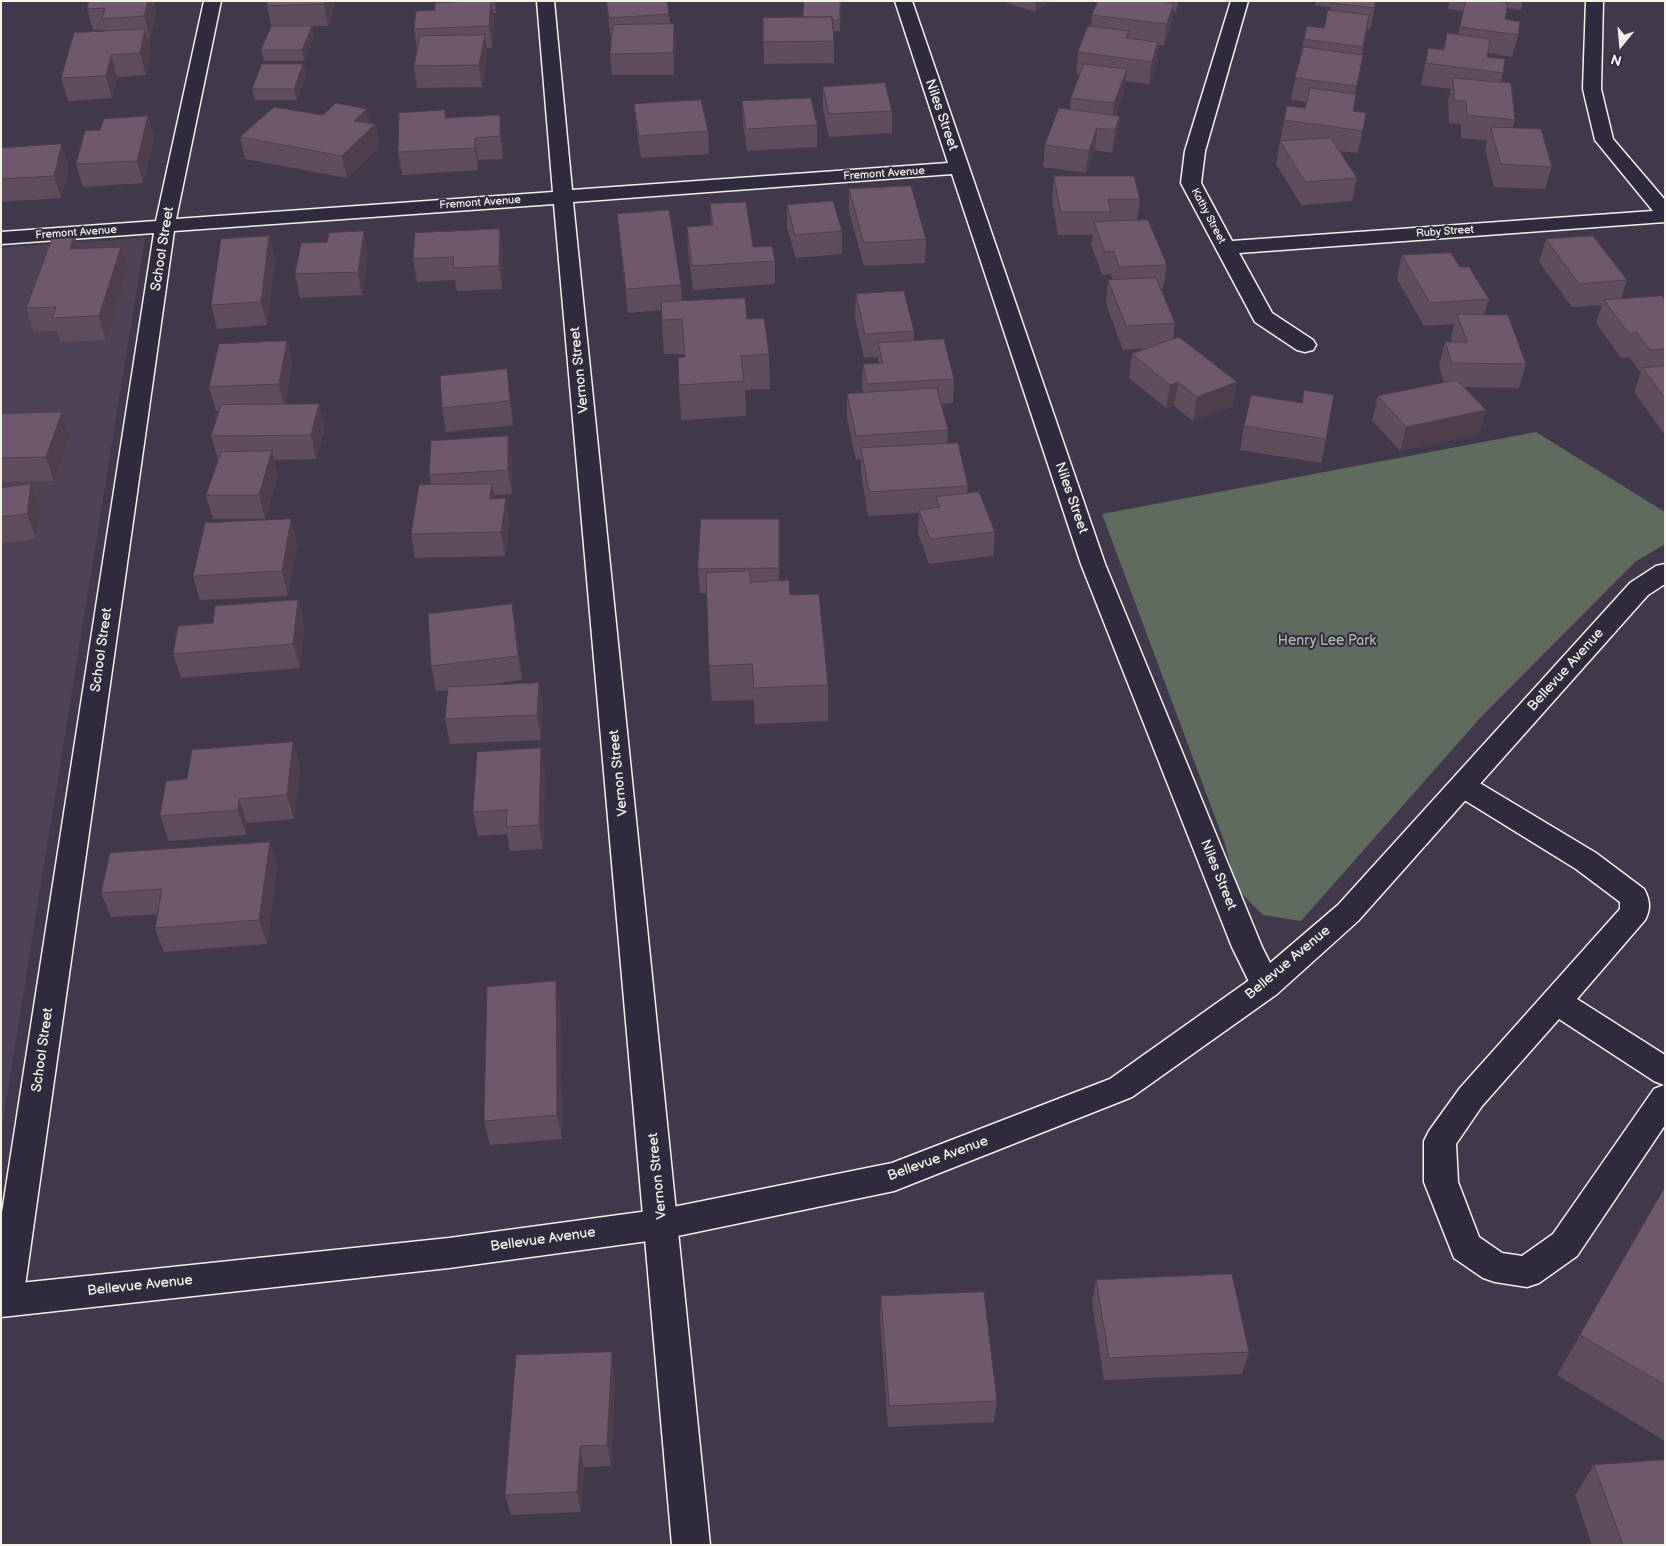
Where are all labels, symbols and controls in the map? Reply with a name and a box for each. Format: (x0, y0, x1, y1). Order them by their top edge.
north arrow (1596, 20, 1646, 70)
text: N (1609, 50, 1624, 69)
street label: Niles Street (921, 77, 961, 153)
street label: Fremont Avenue (843, 165, 925, 183)
street label: Kathy Street (1188, 186, 1228, 246)
street label: Fremont Avenue (439, 194, 521, 212)
street label: School Street (148, 206, 178, 292)
street label: Ruby Street (1416, 223, 1474, 241)
street label: Fremont Avenue (35, 224, 117, 242)
street label: Vernon Street (567, 326, 593, 414)
street label: Niles Street (1051, 460, 1091, 536)
street label: School Street (88, 607, 116, 693)
street label: Bellevue Avenue (1524, 625, 1608, 715)
park label: Henry Lee Park (1278, 633, 1376, 649)
street label: Vernon Street (606, 729, 632, 817)
street label: Niles Street (1196, 837, 1240, 913)
street label: Bellevue Avenue (1242, 923, 1334, 1003)
street label: School Street (29, 1007, 57, 1093)
street label: Vernon Street (645, 1132, 671, 1220)
street label: Bellevue Avenue (885, 1133, 991, 1185)
street label: Bellevue Avenue (489, 1224, 597, 1256)
street label: Bellevue Avenue (86, 1272, 194, 1300)

